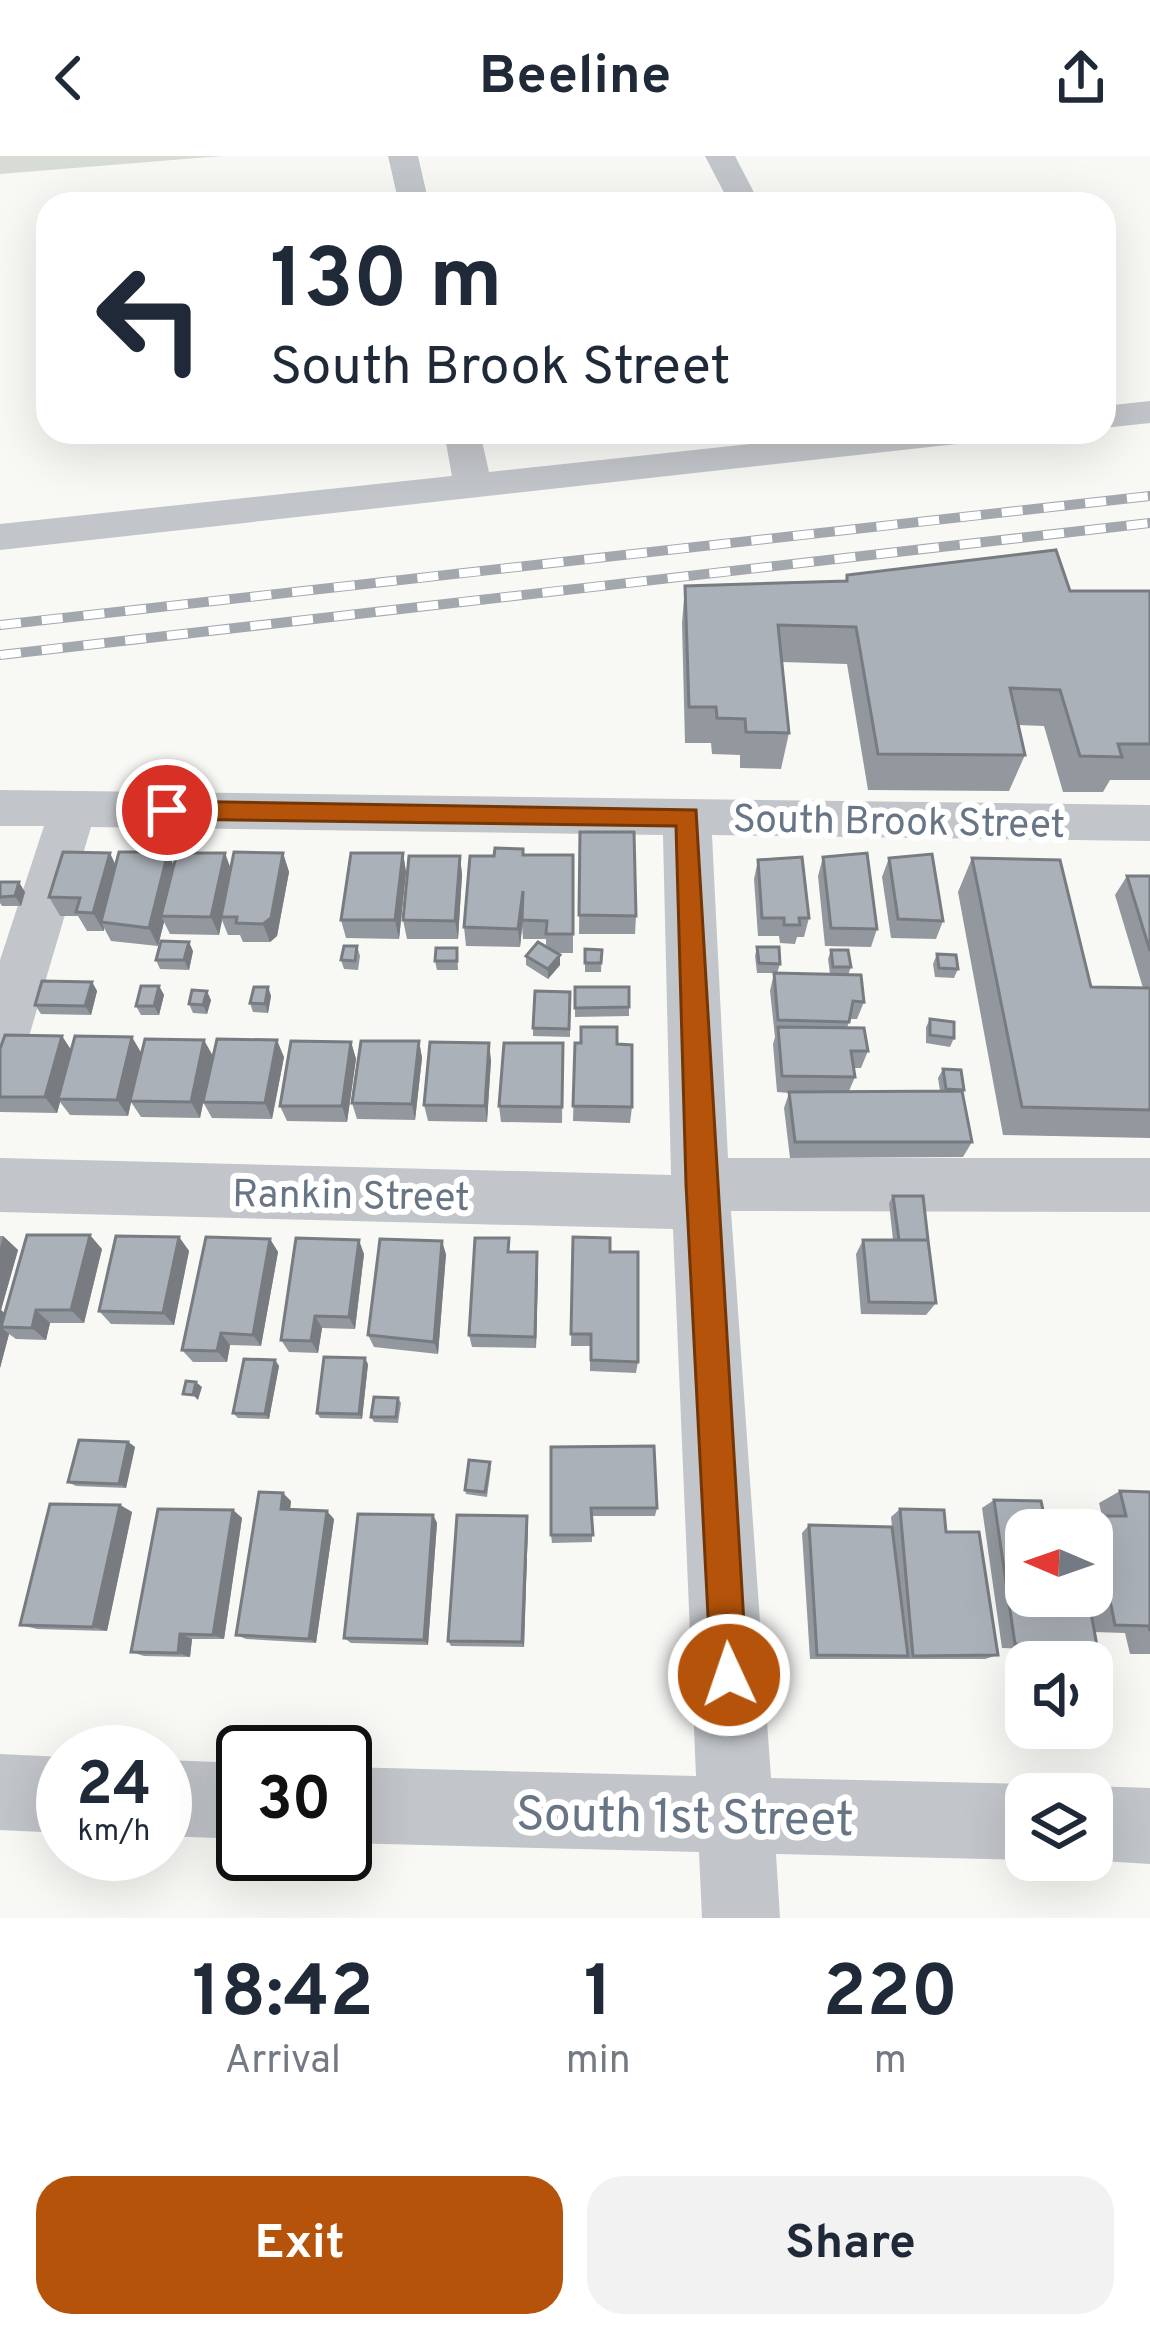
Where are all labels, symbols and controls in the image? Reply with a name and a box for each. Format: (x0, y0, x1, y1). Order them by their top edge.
text: Beeline (479, 44, 671, 113)
icon: back (36, 45, 102, 111)
icon: share (1048, 45, 1114, 111)
text: 130 m (270, 231, 502, 337)
icon: left (72, 240, 228, 396)
text: South Brook Street (270, 335, 731, 404)
pin (116, 759, 218, 861)
icon: arrive (134, 777, 200, 843)
street label: South Brook Street (732, 797, 1066, 852)
street label: Rankin Street (232, 1172, 470, 1225)
north arrow (1005, 1509, 1113, 1617)
map controls (1005, 1509, 1113, 1881)
position arrow (666, 1612, 792, 1738)
button: sound (1005, 1641, 1113, 1749)
speed limit sign: 30 (216, 1725, 372, 1881)
text: 24 (76, 1750, 152, 1826)
button: layers (1005, 1773, 1113, 1881)
street label: South 1st Street (516, 1787, 854, 1853)
text: km/h (78, 1814, 150, 1851)
text: 18:42 (192, 1950, 374, 2042)
text: 1 (584, 1950, 613, 2042)
text: 220 (823, 1950, 958, 2042)
text: Arrival (225, 2038, 341, 2087)
text: min (566, 2038, 631, 2087)
text: m (874, 2038, 907, 2087)
button: Exit (36, 2176, 563, 2314)
button: Share (587, 2176, 1114, 2314)

